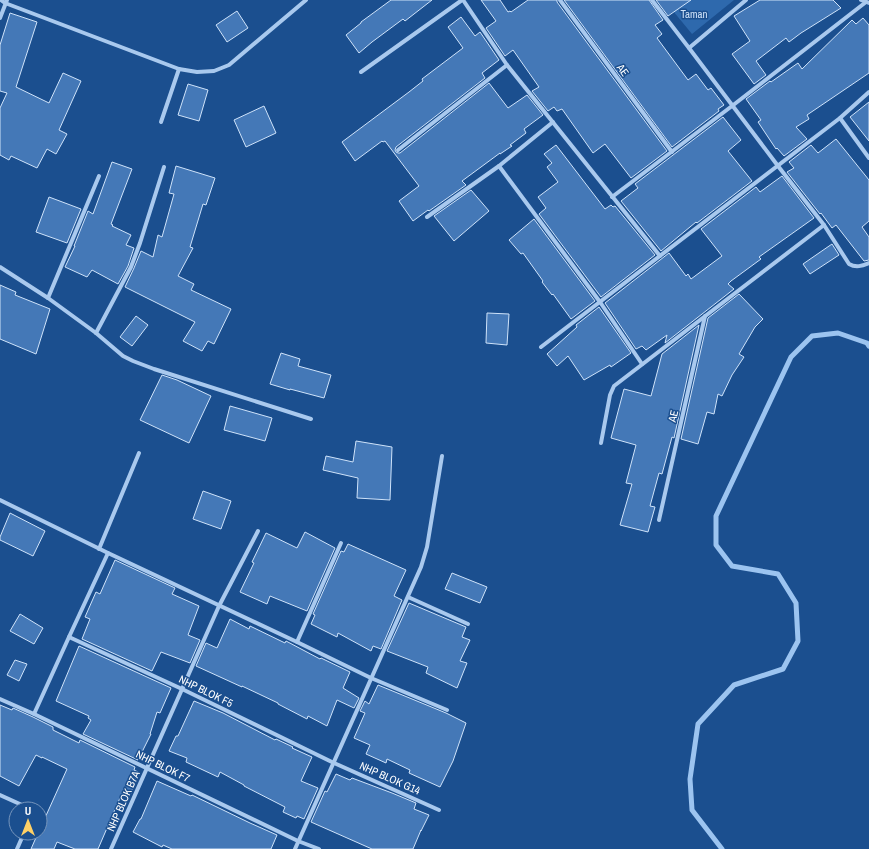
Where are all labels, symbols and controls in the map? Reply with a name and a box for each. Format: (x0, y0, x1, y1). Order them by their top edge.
park label: Taman (680, 7, 708, 21)
street label: AE (613, 60, 632, 79)
street label: AE (665, 409, 681, 424)
street label: NHP BLOK F5 (177, 672, 235, 710)
street label: NHP BLOK F7 (134, 747, 192, 785)
street label: NHP BLOK G14 (357, 758, 423, 798)
street label: NHP BLOK B7A (103, 768, 143, 834)
north arrow (8, 801, 48, 841)
text: U (25, 804, 31, 818)

